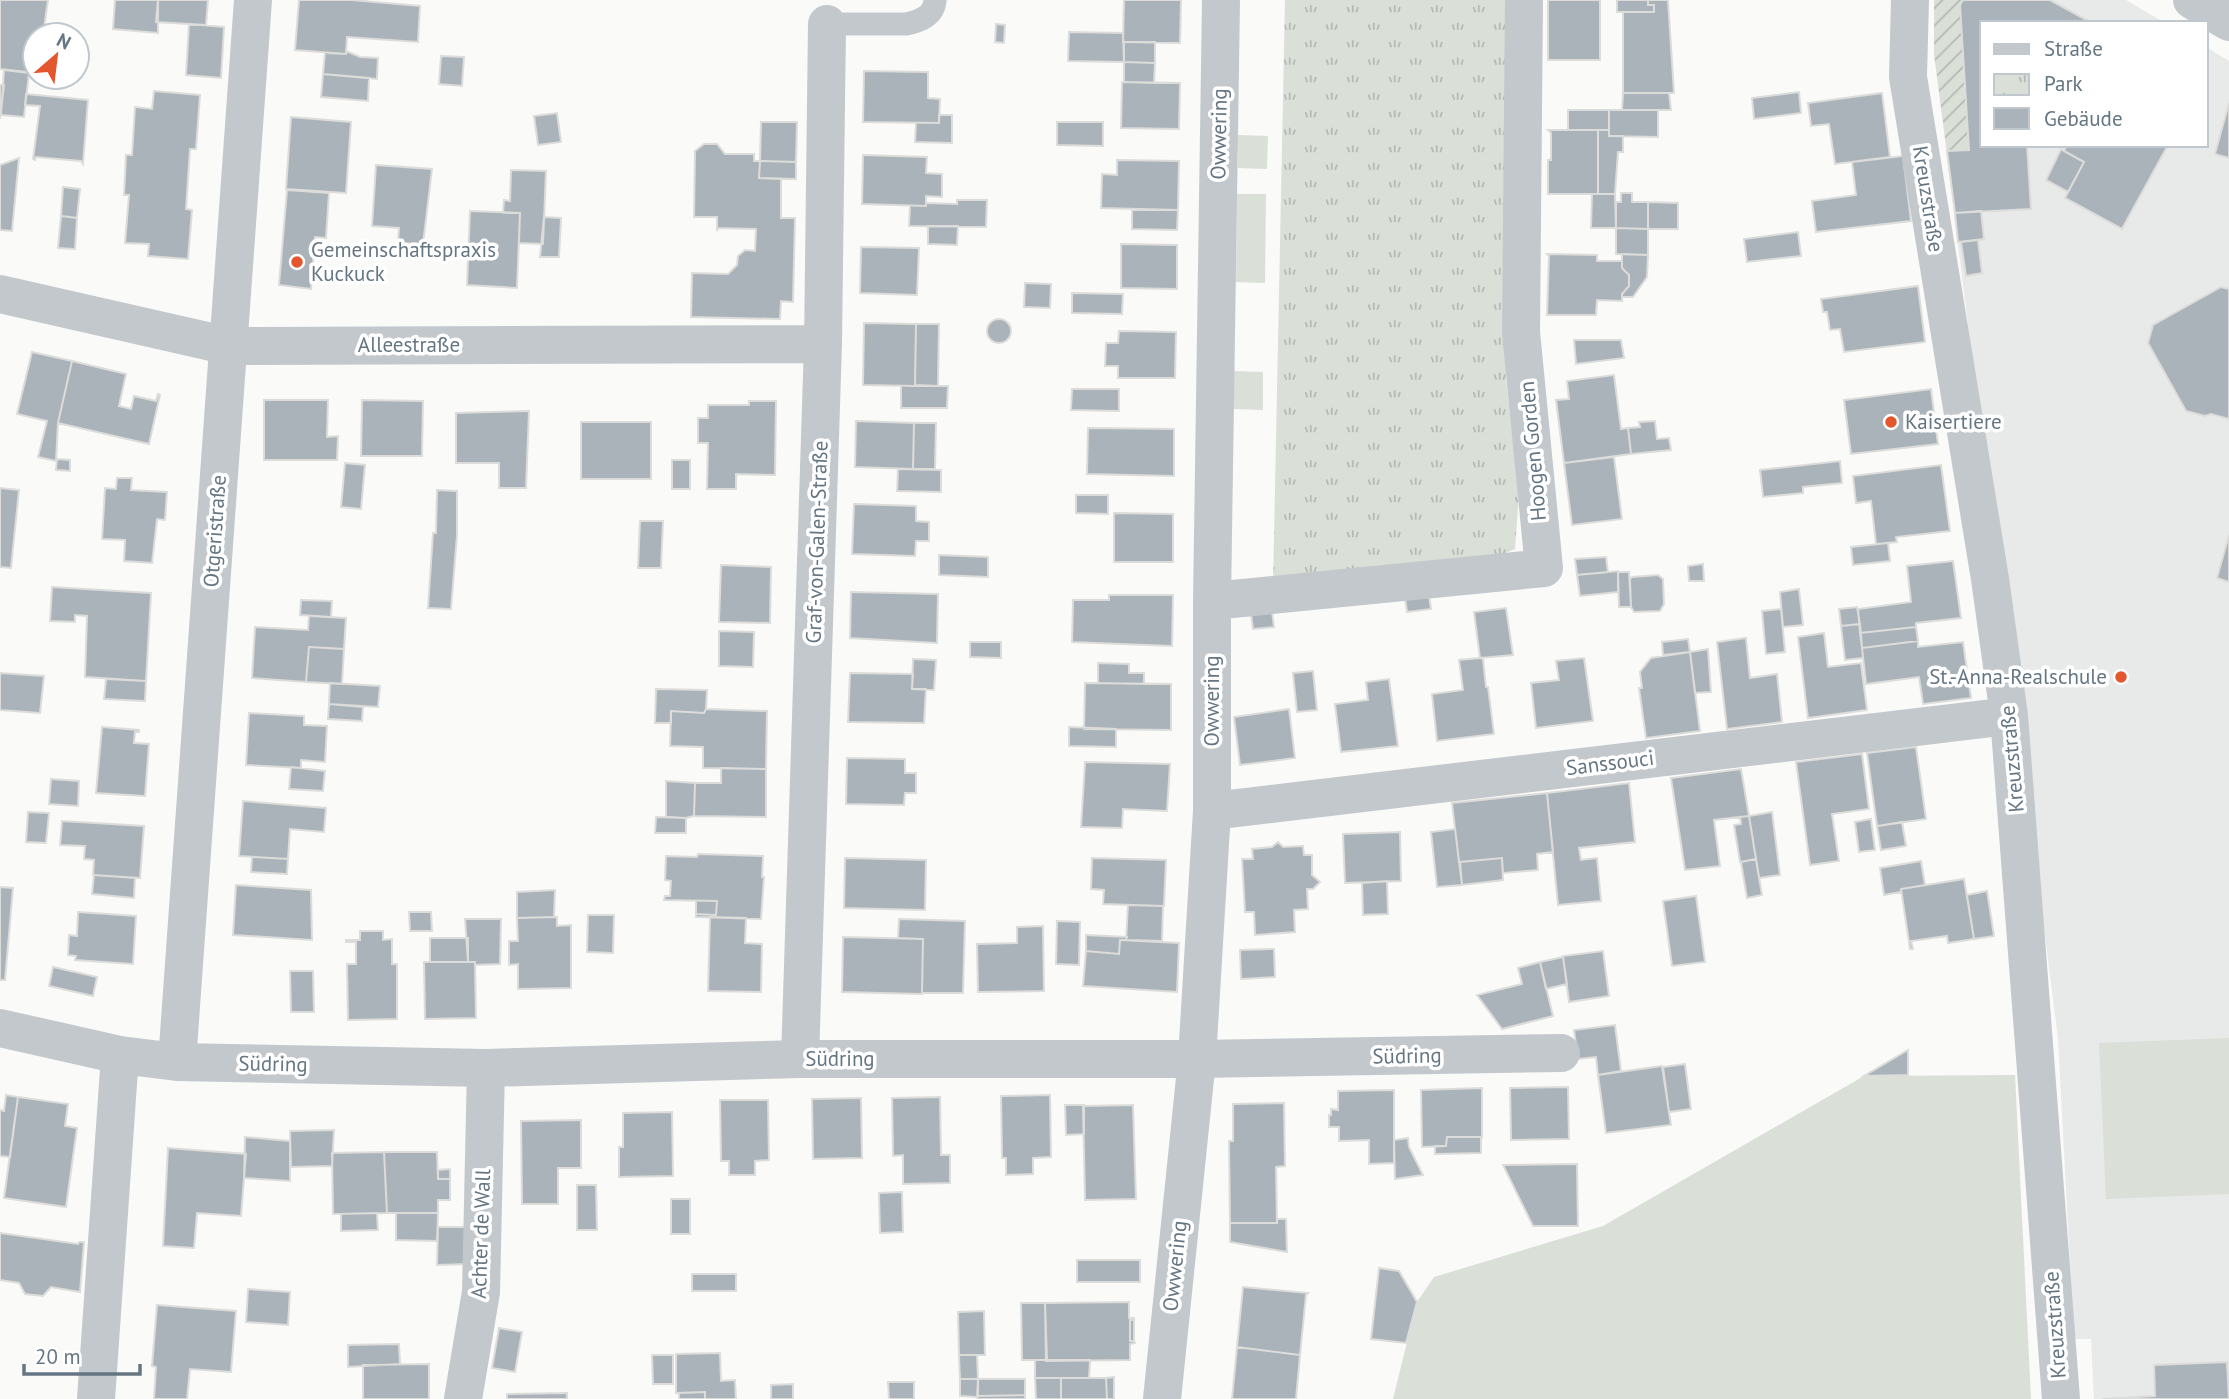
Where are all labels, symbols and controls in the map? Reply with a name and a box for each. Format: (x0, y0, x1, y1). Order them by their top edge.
north arrow (21, 21, 91, 91)
legend (1980, 21, 2208, 147)
text: N (53, 27, 75, 55)
text: Straße (2044, 35, 2103, 62)
text: Park (2044, 70, 2083, 97)
street label: Owwering (1204, 88, 1233, 180)
text: Gebäude (2044, 105, 2123, 132)
street label: Kreuzstraße (1907, 144, 1950, 254)
place label: Gemeinschaftspraxis Kuckuck (311, 236, 496, 287)
marker: Gemeinschaftspraxis Kuckuck (289, 254, 305, 270)
street label: Alleestraße (358, 331, 460, 358)
street label: Hoogen Gorden (1513, 380, 1552, 522)
place label: Kaisertiere (1905, 408, 2002, 435)
marker: Kaisertiere (1883, 414, 1899, 430)
street label: Graf-von-Galen-Straße (799, 440, 834, 644)
street label: Otgeristraße (197, 474, 232, 588)
street label: Owwering (1198, 655, 1225, 747)
place label: St.-Anna-Realschule (1929, 663, 2107, 690)
marker: St.-Anna-Realschule (2113, 669, 2129, 685)
street label: Kreuzstraße (1993, 704, 2030, 814)
street label: Sanssouci (1564, 744, 1655, 781)
street label: Südring (1372, 1041, 1442, 1070)
street label: Südring (805, 1045, 875, 1072)
street label: Südring (238, 1049, 308, 1078)
street label: Achter de Wall (465, 1169, 496, 1299)
street label: Owwering (1156, 1219, 1193, 1313)
street label: Kreuzstraße (2037, 1271, 2072, 1380)
scale bar (24, 1332, 140, 1376)
text: 20 m (35, 1343, 81, 1370)

